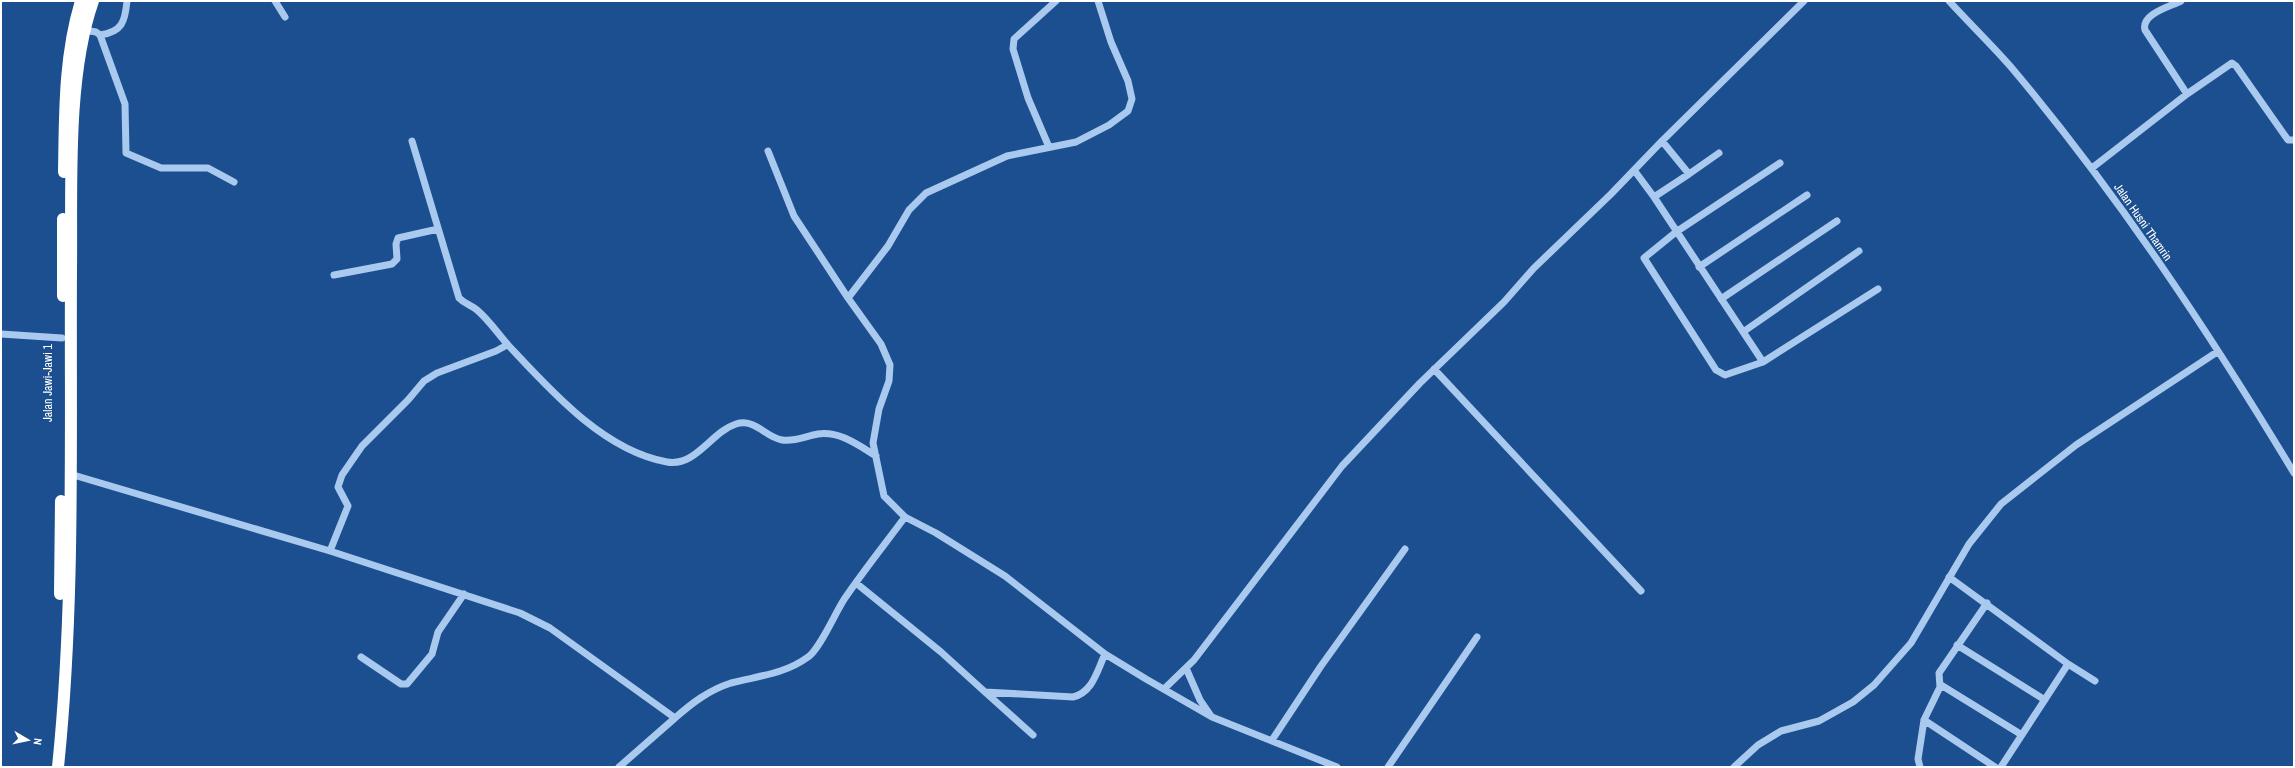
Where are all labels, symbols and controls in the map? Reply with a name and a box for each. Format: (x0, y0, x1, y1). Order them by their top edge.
street label: Jalan Husni Thamrin (2110, 180, 2176, 264)
street label: Jalan Jawi-Jawi 1 (40, 343, 56, 422)
north arrow (8, 720, 48, 760)
text: N (30, 737, 45, 746)

